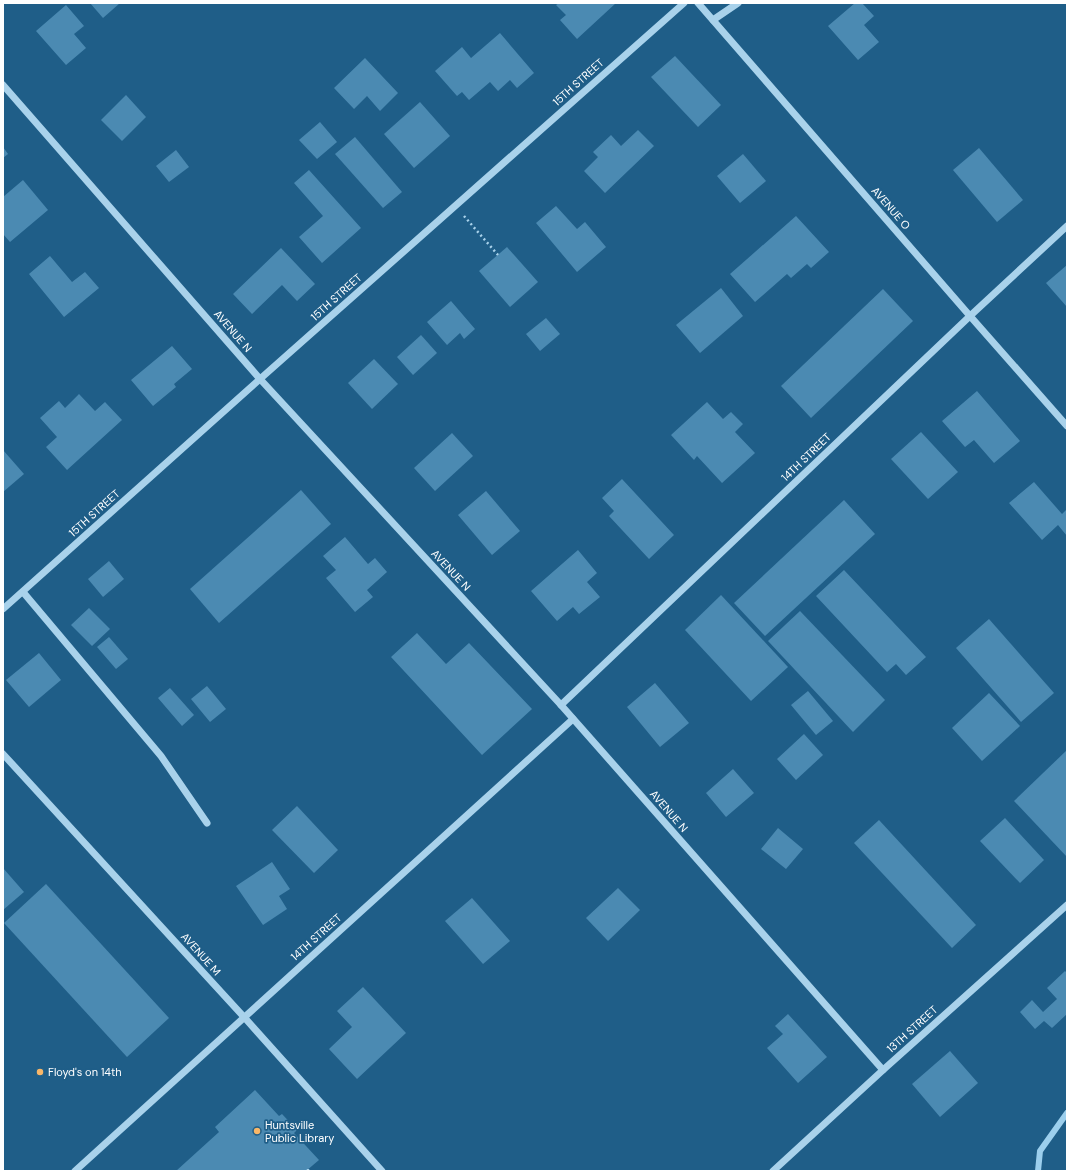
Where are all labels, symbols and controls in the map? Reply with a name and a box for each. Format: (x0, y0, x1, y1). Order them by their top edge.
street label: 15TH STREET (550, 55, 606, 109)
street label: AVENUE O (869, 184, 913, 232)
street label: 15TH STREET (308, 270, 364, 324)
street label: AVENUE N (211, 307, 255, 355)
street label: 14TH STREET (778, 430, 834, 484)
street label: 15TH STREET (66, 486, 122, 540)
street label: AVENUE N (428, 546, 474, 594)
street label: AVENUE N (647, 787, 691, 835)
street label: 14TH STREET (288, 910, 344, 964)
street label: AVENUE M (178, 930, 224, 978)
street label: 13TH STREET (884, 1003, 940, 1055)
place label: Floyd's on 14th (48, 1065, 122, 1079)
marker: Floyd's on 14th (35, 1067, 45, 1077)
place label: Huntsville Public Library (265, 1118, 334, 1145)
marker: Huntsville Public Library (252, 1126, 262, 1136)

